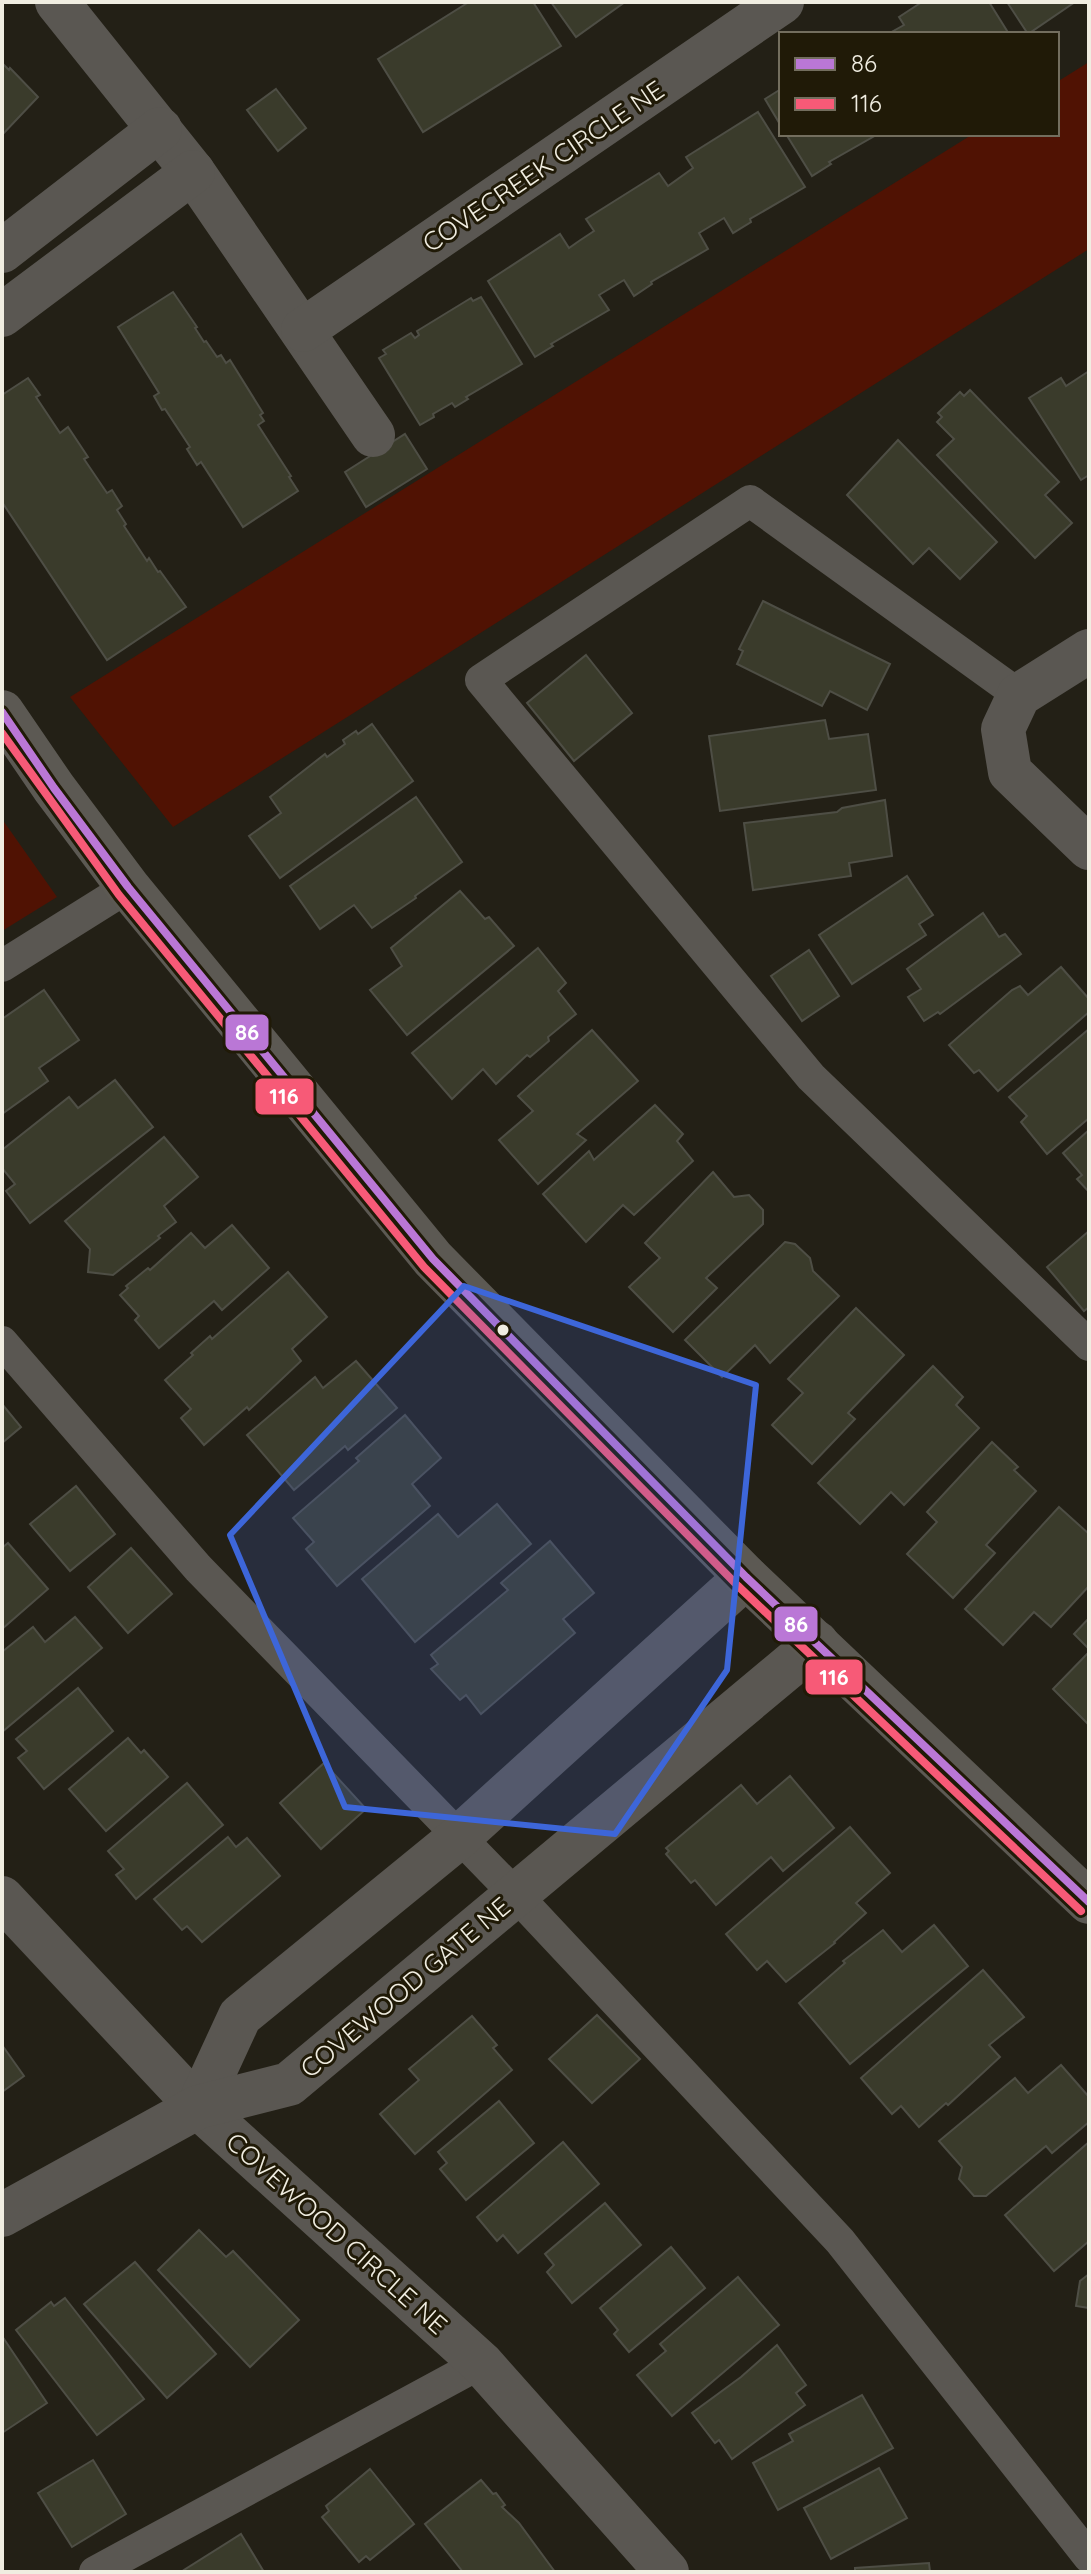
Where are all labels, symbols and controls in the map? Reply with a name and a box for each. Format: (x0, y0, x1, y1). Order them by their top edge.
legend (779, 32, 1059, 136)
text: 86 (851, 48, 877, 78)
street label: COVECREEK CIRCLE NE (416, 73, 670, 259)
text: 116 (851, 88, 882, 118)
line badge: 86 (224, 1013, 270, 1052)
text: 86 (235, 1018, 259, 1046)
line badge: 116 (254, 1077, 315, 1116)
text: 116 (269, 1082, 299, 1110)
unlabelled marker (495, 1322, 511, 1338)
line badge: 86 (773, 1605, 819, 1643)
text: 86 (784, 1610, 808, 1638)
line badge: 116 (804, 1658, 864, 1696)
text: 116 (819, 1663, 849, 1691)
street label: COVEWOOD GATE NE (293, 1889, 517, 2085)
street label: COVEWOOD CIRCLE NE (220, 2125, 454, 2341)

